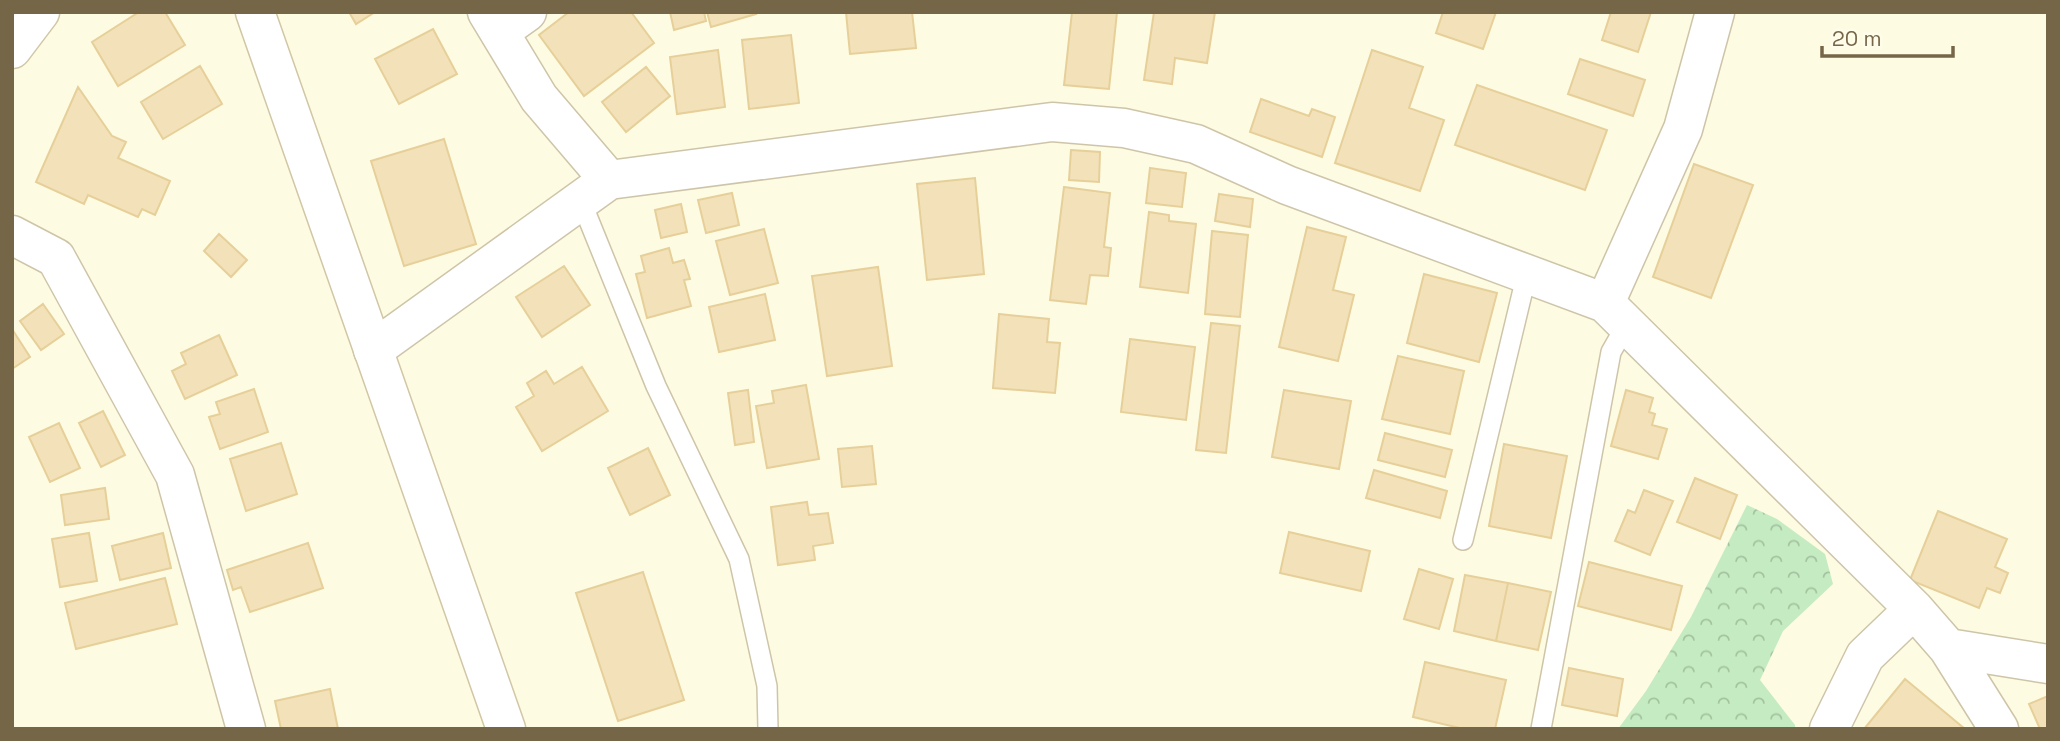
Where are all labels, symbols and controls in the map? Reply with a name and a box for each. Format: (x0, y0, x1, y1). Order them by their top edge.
scale bar (1822, 14, 1953, 58)
text: 20 m (1832, 25, 1882, 52)

